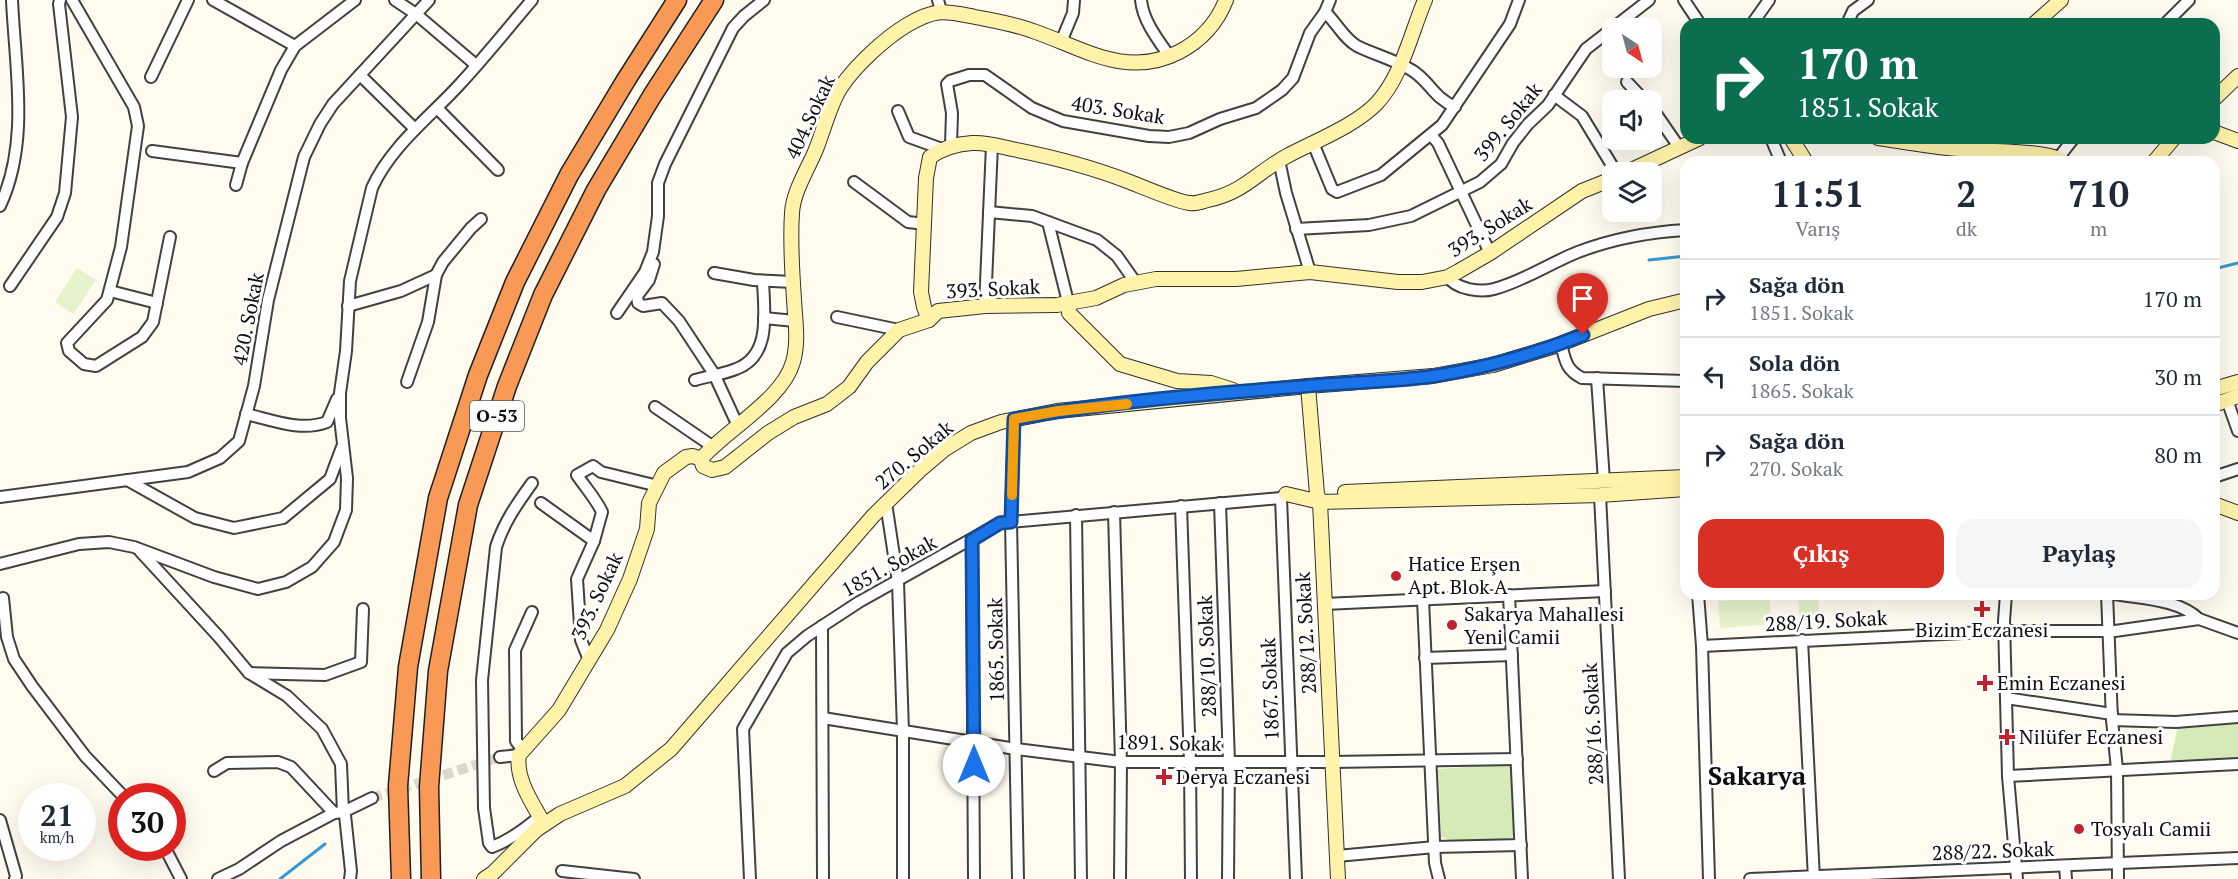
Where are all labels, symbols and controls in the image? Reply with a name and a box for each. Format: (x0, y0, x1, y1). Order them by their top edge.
north arrow (1602, 18, 1662, 78)
map controls (1602, 18, 1662, 222)
text: 170 m (1797, 35, 1918, 91)
icon: right (1698, 42, 1776, 120)
street label: 404.Sokak (778, 70, 841, 163)
street label: 399. Sokak (1467, 76, 1548, 167)
street label: 403. Sokak (1069, 89, 1167, 130)
text: 1851. Sokak (1797, 89, 1938, 125)
button: sound (1602, 90, 1662, 150)
button: layers (1602, 162, 1662, 222)
text: 11:51 (1771, 170, 1865, 217)
text: 2 (1956, 170, 1977, 217)
text: 710 (2068, 170, 2129, 217)
street label: 393. Sokak (1443, 190, 1537, 263)
text: Varış (1795, 215, 1840, 242)
text: dk (1956, 215, 1977, 242)
text: m (2090, 215, 2107, 242)
street label: 420. Sokak (225, 269, 270, 368)
text: Sağa dön (1749, 270, 1845, 299)
street label: 393. Sokak (945, 273, 1041, 304)
pin (1557, 273, 1608, 335)
icon: arrive (1566, 282, 1599, 315)
icon: right (1698, 282, 1731, 315)
text: 170 m (2142, 284, 2202, 313)
text: 1851. Sokak (1749, 299, 1854, 326)
text: Sola dön (1749, 348, 1840, 377)
icon: left (1698, 360, 1731, 393)
text: 30 m (2154, 362, 2202, 391)
text: 1865. Sokak (1749, 377, 1854, 404)
road number: O-53 (470, 401, 524, 431)
street label: 270. Sokak (869, 414, 959, 495)
text: Sağa dön (1749, 426, 1845, 455)
icon: right (1698, 438, 1731, 471)
text: 80 m (2154, 440, 2202, 469)
text: 270. Sokak (1749, 455, 1843, 482)
button: Çıkış (1698, 519, 1944, 588)
button: Paylaş (1956, 519, 2202, 588)
street label: 1851. Sokak (836, 528, 942, 603)
street label: 393. Sokak (564, 547, 629, 644)
place label: Hatice Erşen Apt. Blok A (1408, 550, 1520, 600)
marker: Hatice Erşen Apt. Blok A (1389, 569, 1403, 583)
street label: 288/12. Sokak (1289, 571, 1322, 695)
street label: 288/10. Sokak (1191, 594, 1222, 718)
street label: 1865. Sokak (981, 597, 1010, 703)
place label: Sakarya Mahallesi Yeni Camii (1464, 600, 1624, 650)
marker: Bizim Eczanesi (1975, 602, 1989, 616)
street label: 288/19. Sokak (1764, 604, 1888, 637)
place label: Bizim Eczanesi (1915, 616, 2049, 643)
marker: Sakarya Mahallesi Yeni Camii (1445, 618, 1459, 632)
street label: 1867. Sokak (1254, 637, 1285, 741)
street label: 288/16. Sokak (1576, 662, 1609, 786)
place label: Emin Eczanesi (1997, 669, 2126, 696)
marker: Emin Eczanesi (1978, 676, 1992, 690)
place label: Nilüfer Eczanesi (2019, 723, 2163, 750)
street label: 1891. Sokak (1116, 728, 1222, 757)
marker: Nilüfer Eczanesi (2000, 730, 2014, 744)
position arrow (942, 733, 1006, 797)
district label: Sakarya (1708, 758, 1807, 792)
place label: Derya Eczanesi (1176, 763, 1310, 790)
marker: Derya Eczanesi (1157, 770, 1171, 784)
speed limit sign: 30 (108, 783, 186, 861)
text: 21 (40, 795, 74, 835)
place label: Tosyalı Camii (2091, 815, 2211, 842)
marker: Tosyalı Camii (2072, 822, 2086, 836)
text: km/h (40, 827, 74, 847)
street label: 288/22. Sokak (1931, 835, 2055, 866)

